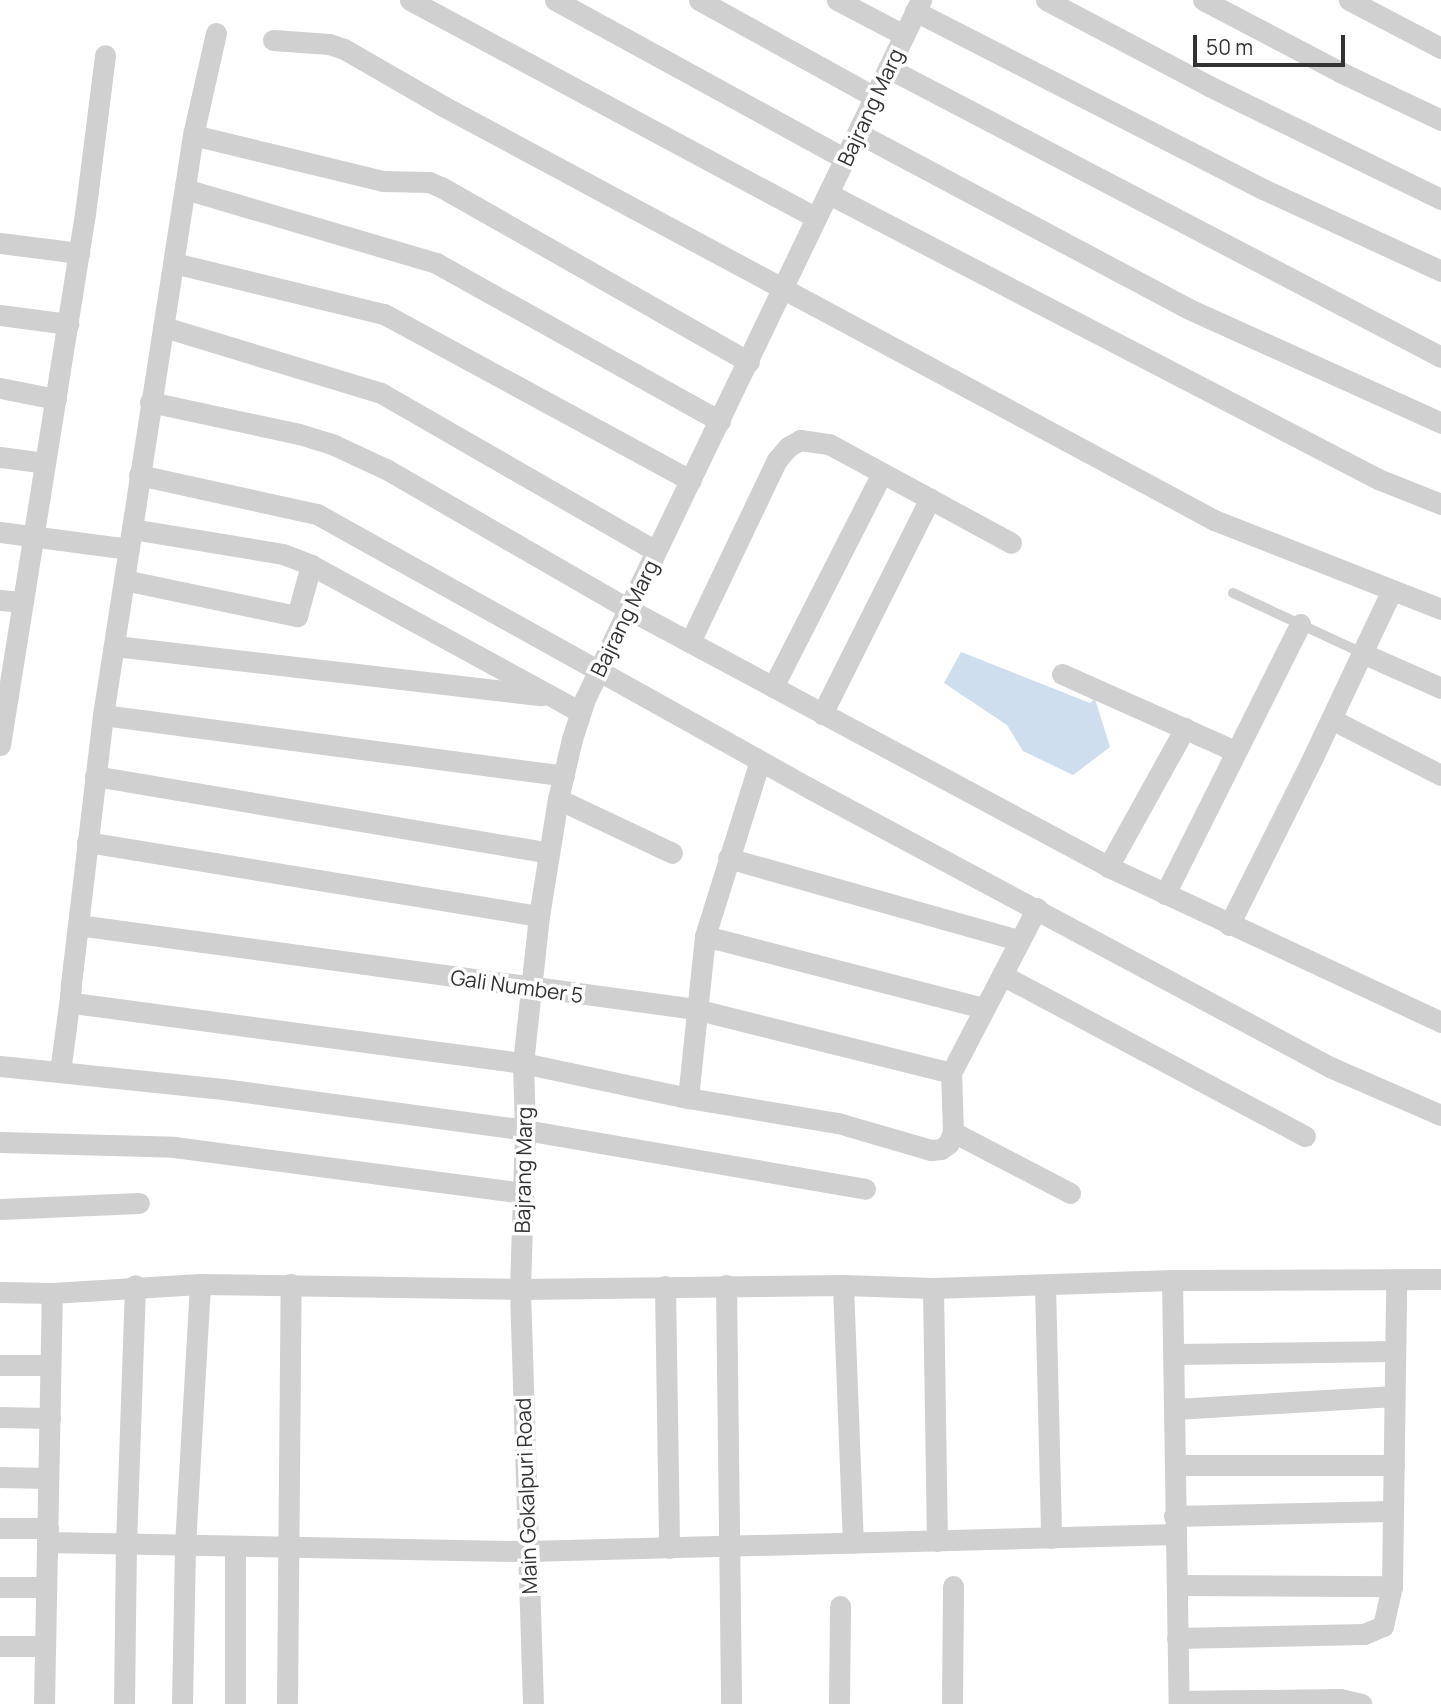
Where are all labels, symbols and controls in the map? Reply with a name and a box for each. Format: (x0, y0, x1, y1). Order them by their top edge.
scale bar (1196, 21, 1348, 65)
text: 50 m (1206, 33, 1253, 61)
street label: Bajrang Marg (832, 44, 908, 170)
street label: Bajrang Marg (585, 556, 663, 680)
street label: Gali Number 5 (449, 964, 585, 1008)
street label: Bajrang Marg (509, 1106, 537, 1234)
street label: Main Gokalpuri Road (510, 1397, 542, 1595)

